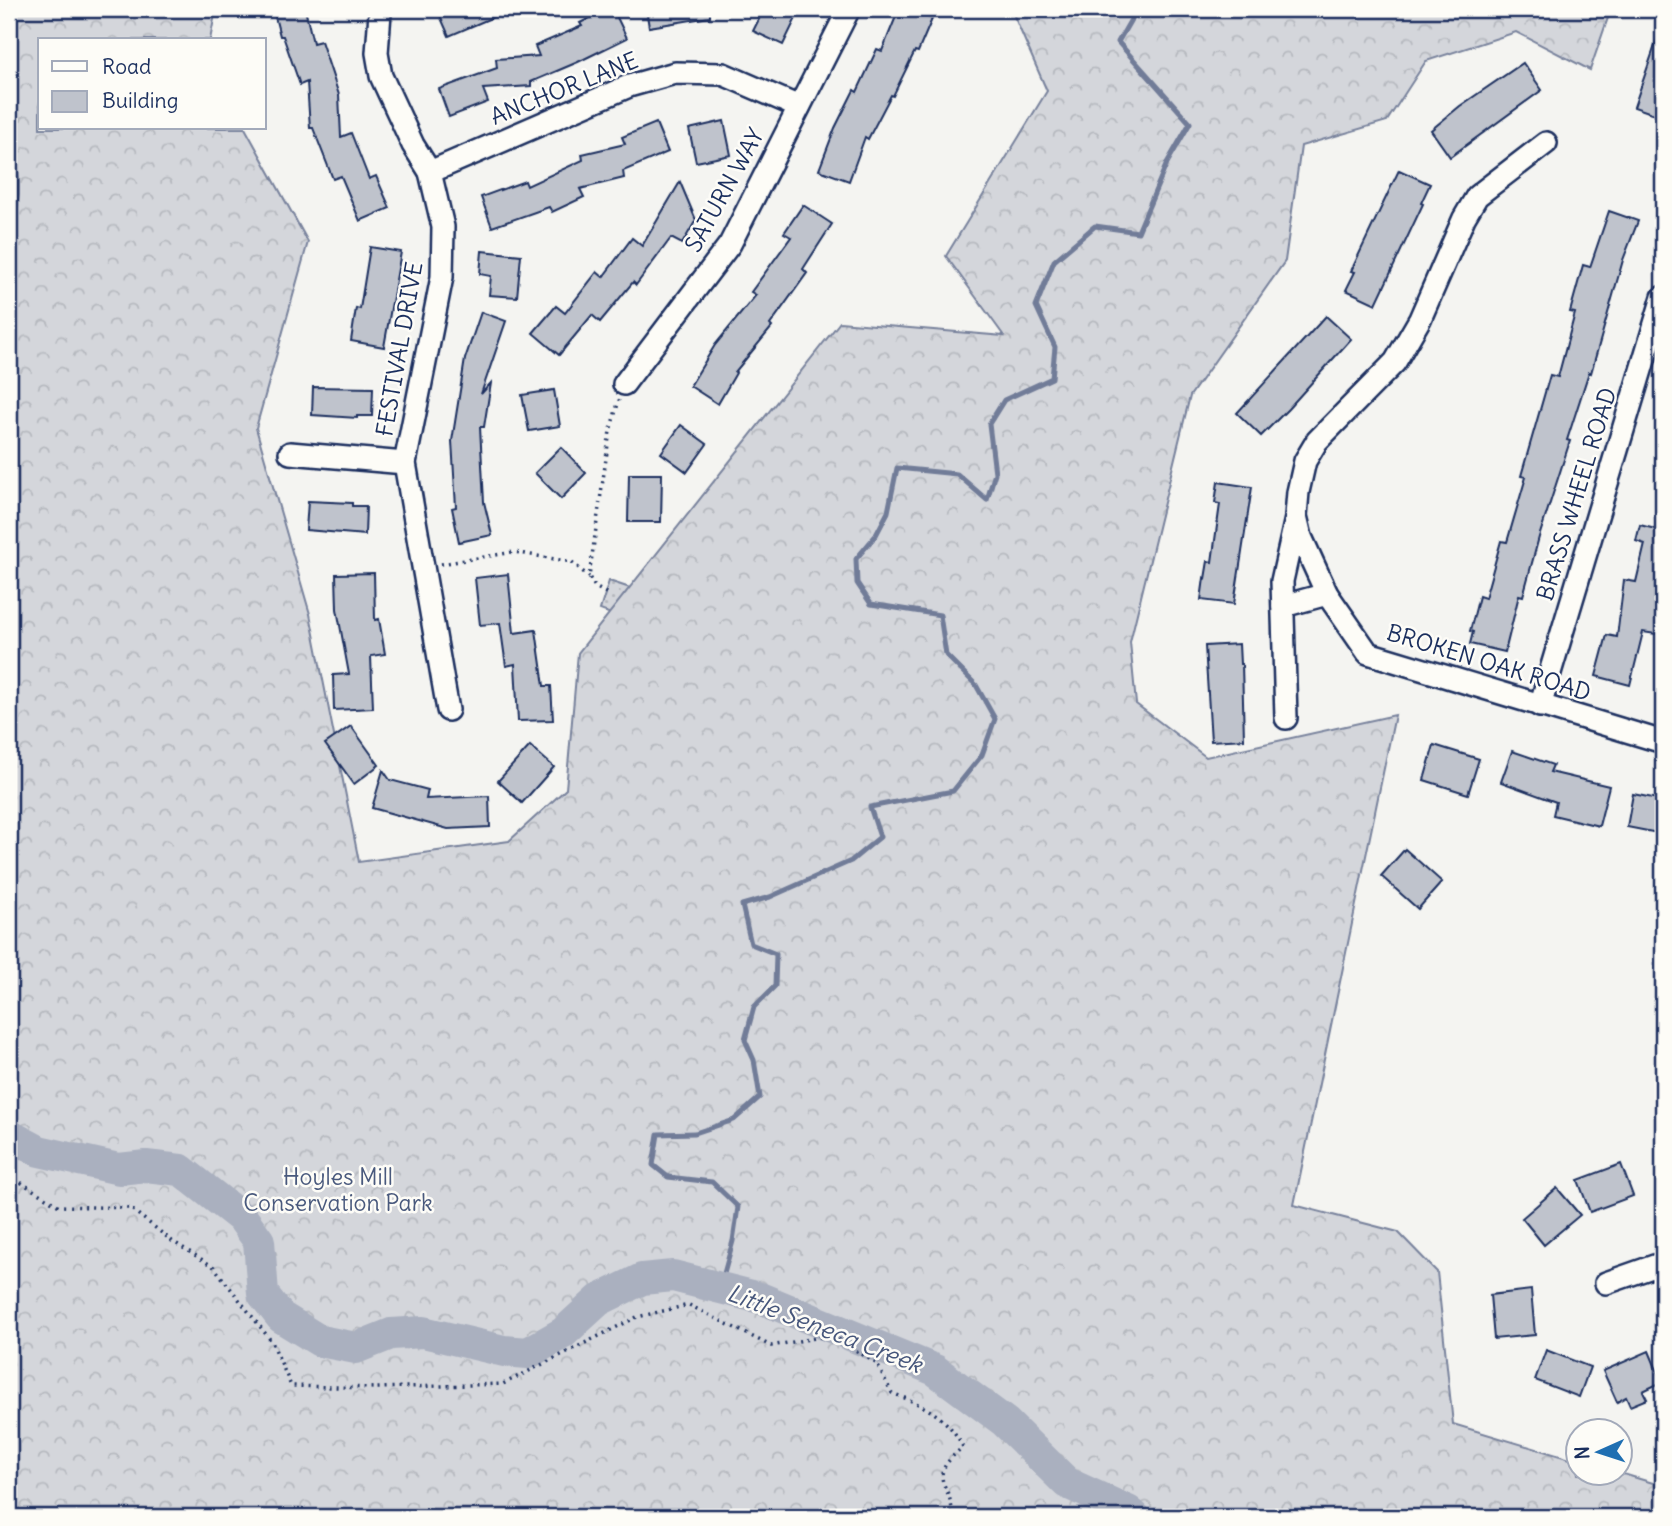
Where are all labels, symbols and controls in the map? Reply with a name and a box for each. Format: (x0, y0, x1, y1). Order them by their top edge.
legend (38, 38, 266, 130)
street label: ANCHOR LANE (486, 45, 642, 131)
text: Road (102, 53, 151, 80)
text: Building (102, 87, 178, 114)
street label: SATURN WAY (678, 123, 770, 257)
street label: FESTIVAL DRIVE (369, 260, 429, 438)
street label: BRASS WHEEL ROAD (1530, 384, 1622, 604)
street label: BROKEN OAK ROAD (1383, 617, 1595, 707)
park label: Hoyles Mill Conservation Park (243, 1162, 433, 1217)
water label: Little Seneca Creek (723, 1277, 928, 1380)
north arrow (1564, 1418, 1634, 1488)
text: N (1570, 1446, 1594, 1460)

